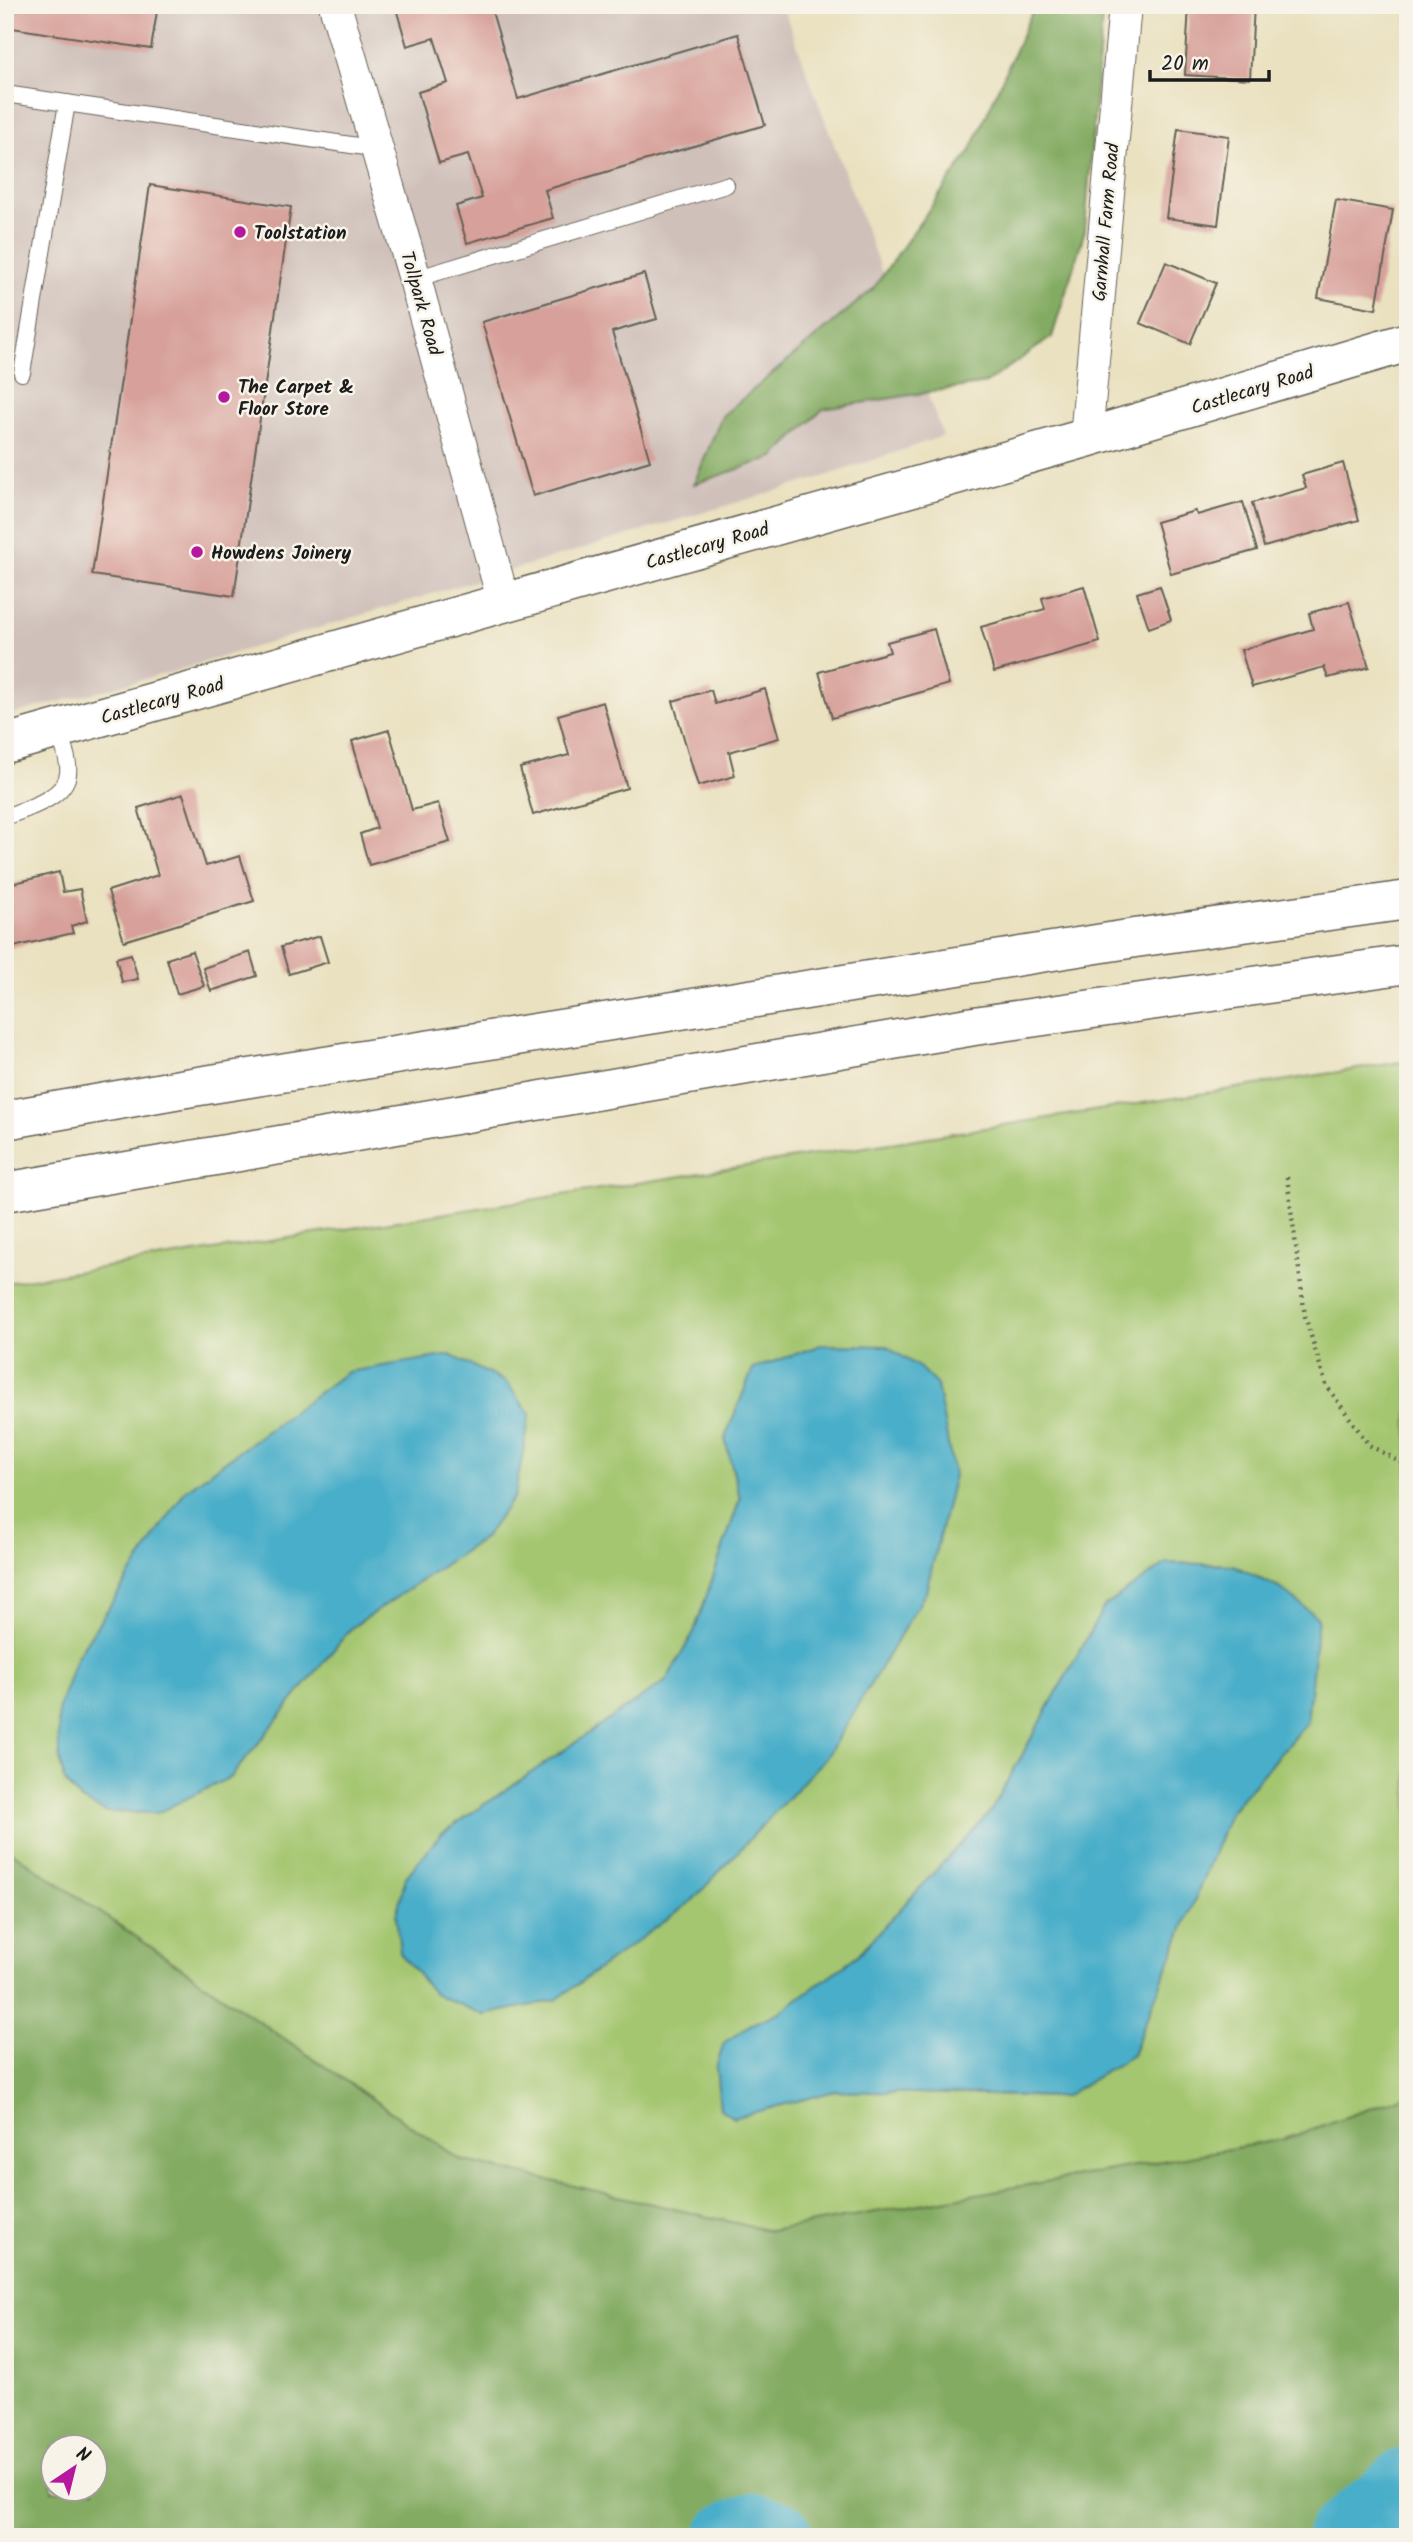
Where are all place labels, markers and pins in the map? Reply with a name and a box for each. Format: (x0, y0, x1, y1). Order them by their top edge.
place label: Toolstation (254, 219, 347, 249)
marker: Toolstation (232, 224, 248, 240)
place label: The Carpet & Floor Store (238, 373, 354, 425)
marker: The Carpet & Floor Store (216, 389, 232, 405)
place label: Howdens Joinery (211, 539, 351, 569)
marker: Howdens Joinery (189, 544, 205, 560)

